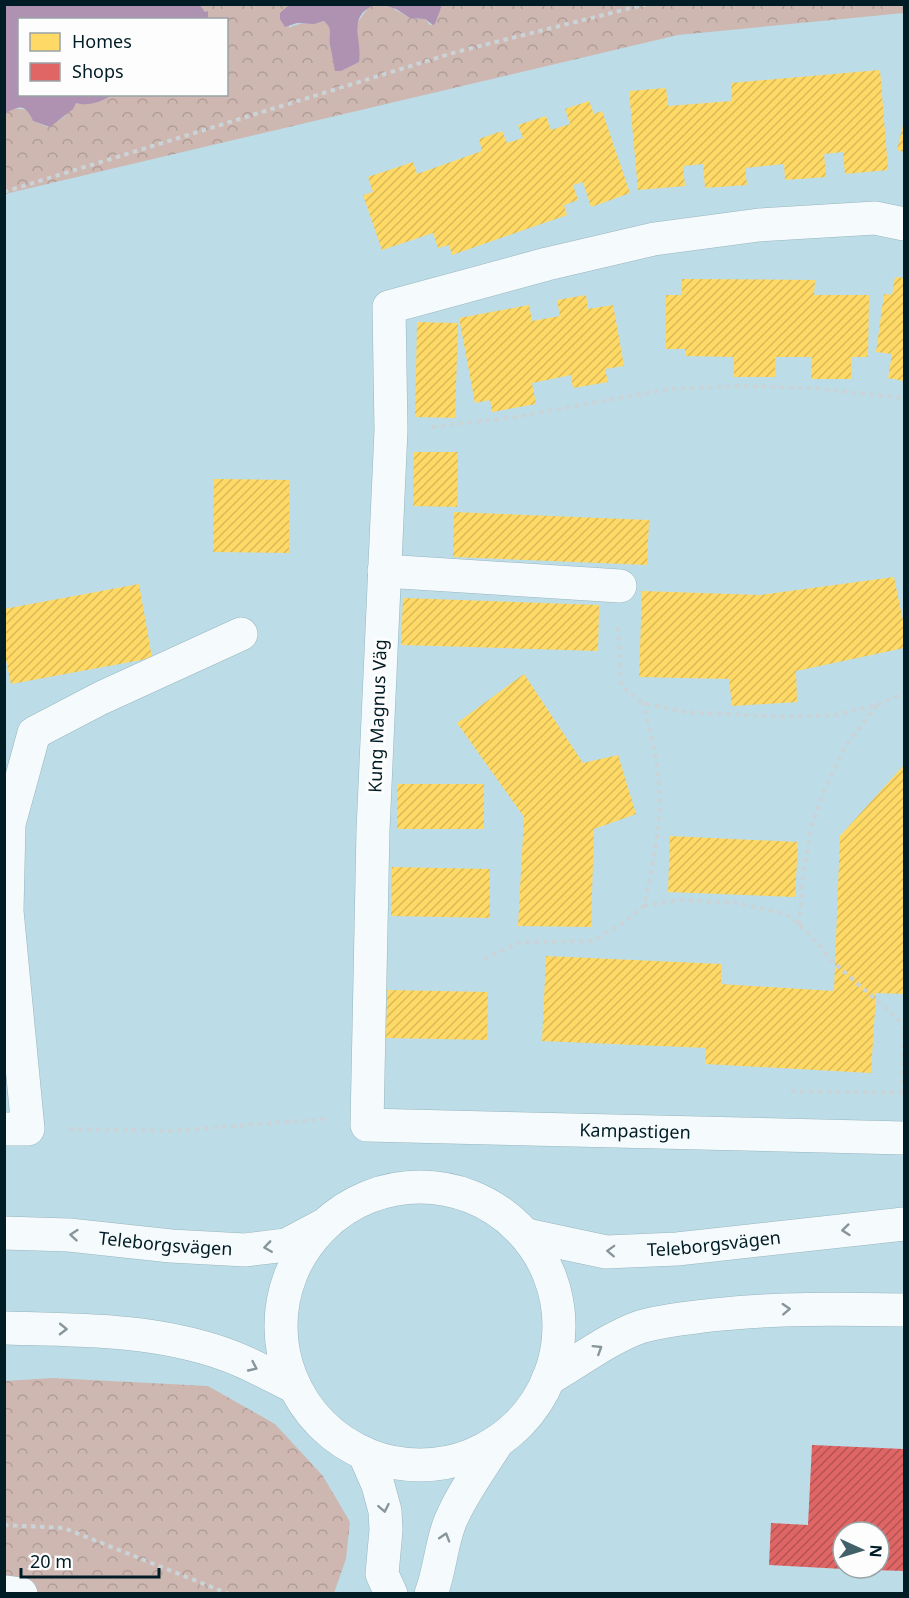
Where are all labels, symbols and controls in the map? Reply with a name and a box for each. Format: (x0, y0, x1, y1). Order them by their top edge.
legend (18, 18, 228, 96)
text: Homes (72, 29, 132, 53)
text: Shops (72, 59, 124, 83)
street label: Kung Magnus Väg (362, 639, 392, 793)
street label: Kampastigen (579, 1117, 691, 1144)
one-way arrow (842, 1223, 851, 1236)
street label: Teleborgsvägen (97, 1225, 233, 1260)
street label: Teleborgsvägen (646, 1225, 782, 1261)
one-way arrow (69, 1229, 79, 1242)
one-way arrow (263, 1240, 273, 1253)
one-way arrow (606, 1245, 615, 1257)
one-way arrow (782, 1303, 791, 1316)
one-way arrow (58, 1323, 67, 1336)
one-way arrow (592, 1344, 602, 1356)
one-way arrow (246, 1359, 257, 1371)
one-way arrow (377, 1503, 390, 1513)
north arrow (831, 1520, 891, 1580)
one-way arrow (438, 1532, 451, 1543)
scale bar (21, 1541, 159, 1579)
text: N (865, 1544, 887, 1558)
text: 20 m (30, 1549, 72, 1573)

